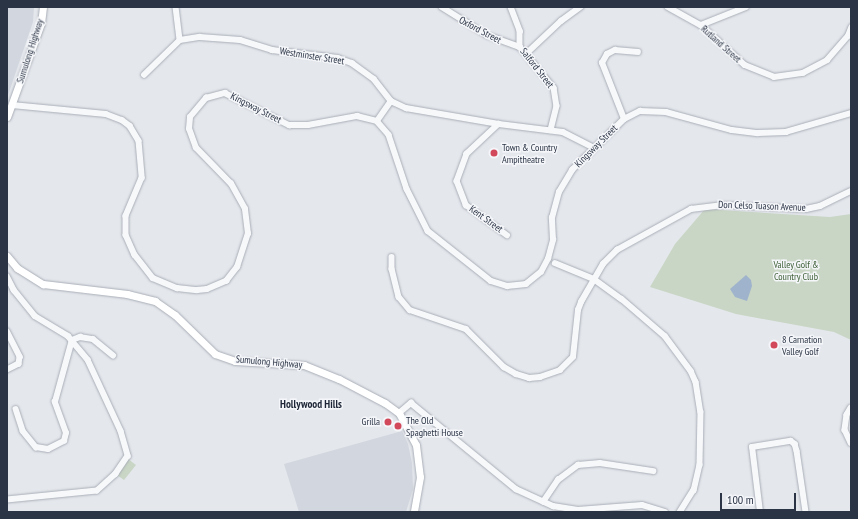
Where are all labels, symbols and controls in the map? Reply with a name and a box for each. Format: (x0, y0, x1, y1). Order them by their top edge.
street label: Oxford Street (457, 14, 503, 46)
street label: Sumulong Highway (14, 17, 46, 85)
street label: Rutland Street (698, 23, 744, 65)
street label: Westminster Street (279, 45, 345, 67)
street label: Salford Street (518, 46, 556, 90)
street label: Kingsway Street (228, 90, 284, 126)
street label: Kingsway Street (572, 122, 620, 170)
place label: Town & Country Ampitheatre (502, 141, 557, 164)
marker: Town & Country Ampitheatre (489, 148, 499, 158)
street label: Don Celso Tuason Avenue (718, 198, 806, 214)
street label: Kent Street (467, 203, 505, 235)
park label: Valley Golf & Country Club (773, 258, 819, 282)
place label: 8 Carnation Valley Golf (782, 333, 822, 356)
marker: 8 Carnation Valley Golf (769, 340, 779, 350)
street label: Sumulong Highway (235, 353, 303, 371)
district label: Hollywood Hills (280, 397, 342, 411)
place label: The Old Spaghetti House (406, 414, 463, 438)
place label: Grilla (362, 416, 380, 428)
marker: Grilla (383, 417, 393, 427)
marker: The Old Spaghetti House (393, 421, 403, 431)
scale bar (722, 485, 798, 511)
text: 100 m (727, 492, 754, 507)

